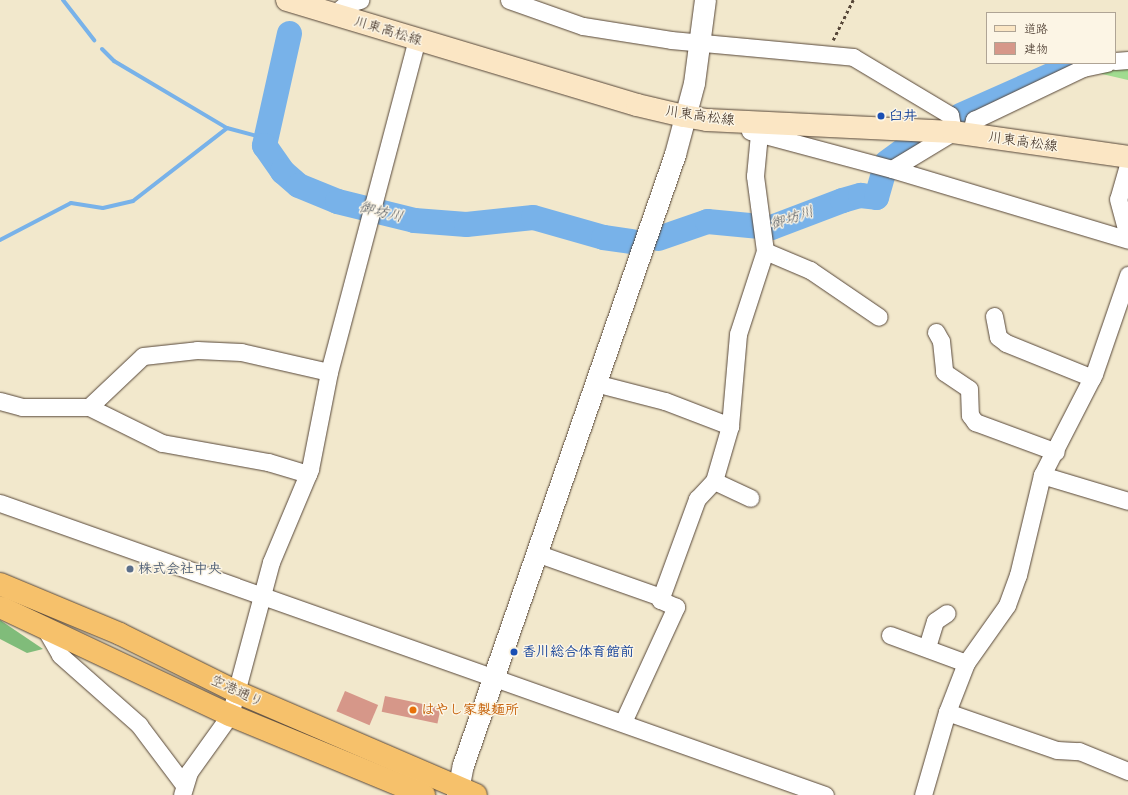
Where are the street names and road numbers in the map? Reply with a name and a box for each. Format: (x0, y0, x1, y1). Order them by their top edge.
street label: 川東高松線 (352, 13, 424, 49)
street label: 川東高松線 (664, 103, 736, 129)
street label: 川東高松線 (987, 129, 1059, 155)
street label: 空港通り (208, 672, 266, 710)

